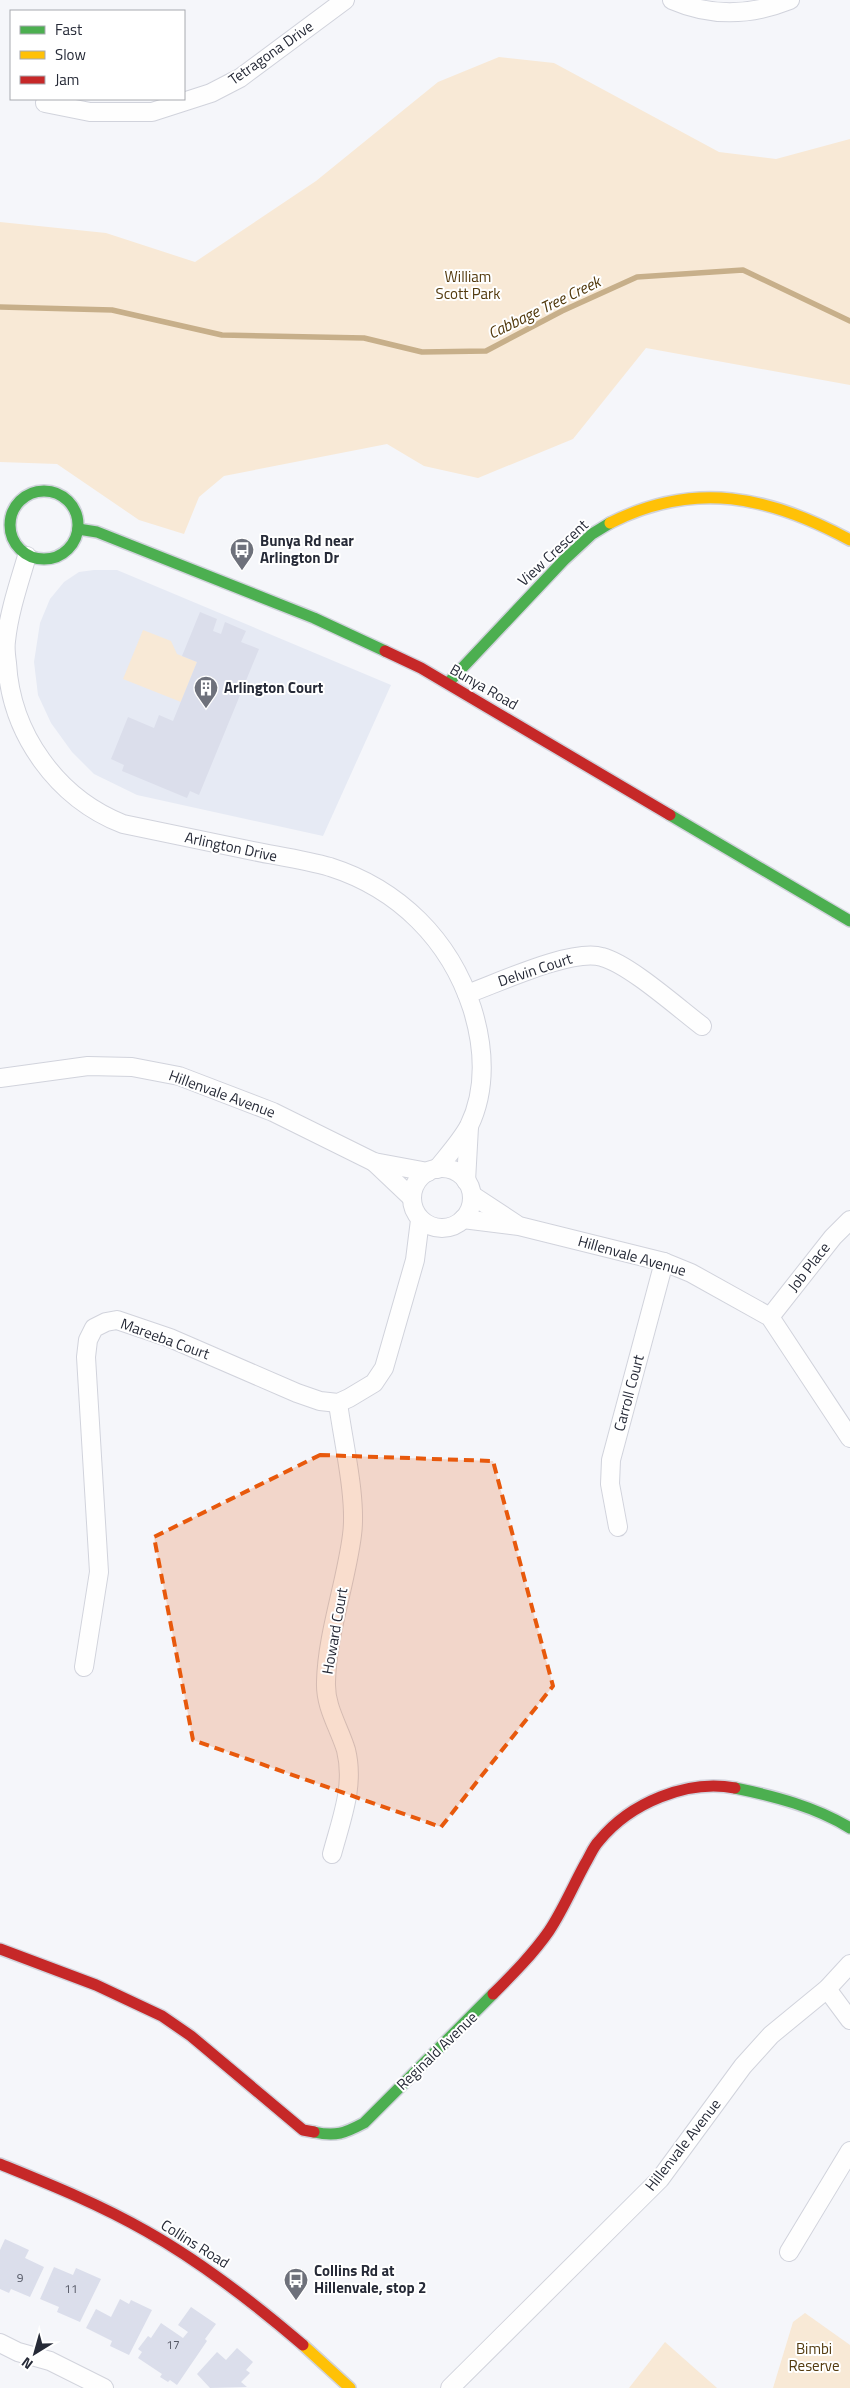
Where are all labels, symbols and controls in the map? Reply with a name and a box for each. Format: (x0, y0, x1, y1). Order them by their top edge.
legend (10, 10, 185, 100)
street label: Tetragona Drive (223, 15, 318, 91)
text: Fast (55, 18, 83, 41)
text: Slow (55, 43, 86, 66)
text: Jam (55, 68, 79, 91)
park label: William Scott Park (436, 265, 500, 305)
water label: Cabbage Tree Creek (484, 269, 606, 345)
street label: View Crescent (512, 513, 594, 591)
place label: Bunya Rd near Arlington Dr (260, 529, 354, 569)
bus stop icon: Bunya Rd near Arlington Dr (229, 537, 255, 571)
street label: Bunya Road (446, 658, 523, 715)
building icon: Arlington Court (193, 675, 219, 709)
place label: Arlington Court (224, 676, 324, 699)
street label: Arlington Drive (183, 825, 279, 868)
street label: Delvin Court (495, 946, 576, 992)
street label: Hillenvale Avenue (166, 1064, 279, 1123)
street label: Hillenvale Avenue (575, 1229, 689, 1282)
street label: Job Place (782, 1237, 835, 1296)
street label: Mareeba Court (117, 1312, 214, 1366)
street label: Carroll Court (607, 1351, 650, 1434)
street label: Howard Court (316, 1585, 354, 1676)
street label: Reginald Avenue (391, 2006, 482, 2095)
street label: Hillenvale Avenue (639, 2094, 726, 2196)
street label: Collins Road (157, 2213, 234, 2274)
place label: Collins Rd at Hillenvale, stop 2 (314, 2259, 426, 2299)
bus stop icon: Collins Rd at Hillenvale, stop 2 (283, 2267, 309, 2301)
house number: 9 (17, 2268, 24, 2287)
house number: 11 (64, 2279, 78, 2298)
north arrow (10, 2328, 60, 2378)
house number: 17 (166, 2335, 180, 2354)
park label: Bimbi Reserve (788, 2337, 840, 2377)
text: N (17, 2352, 37, 2375)

